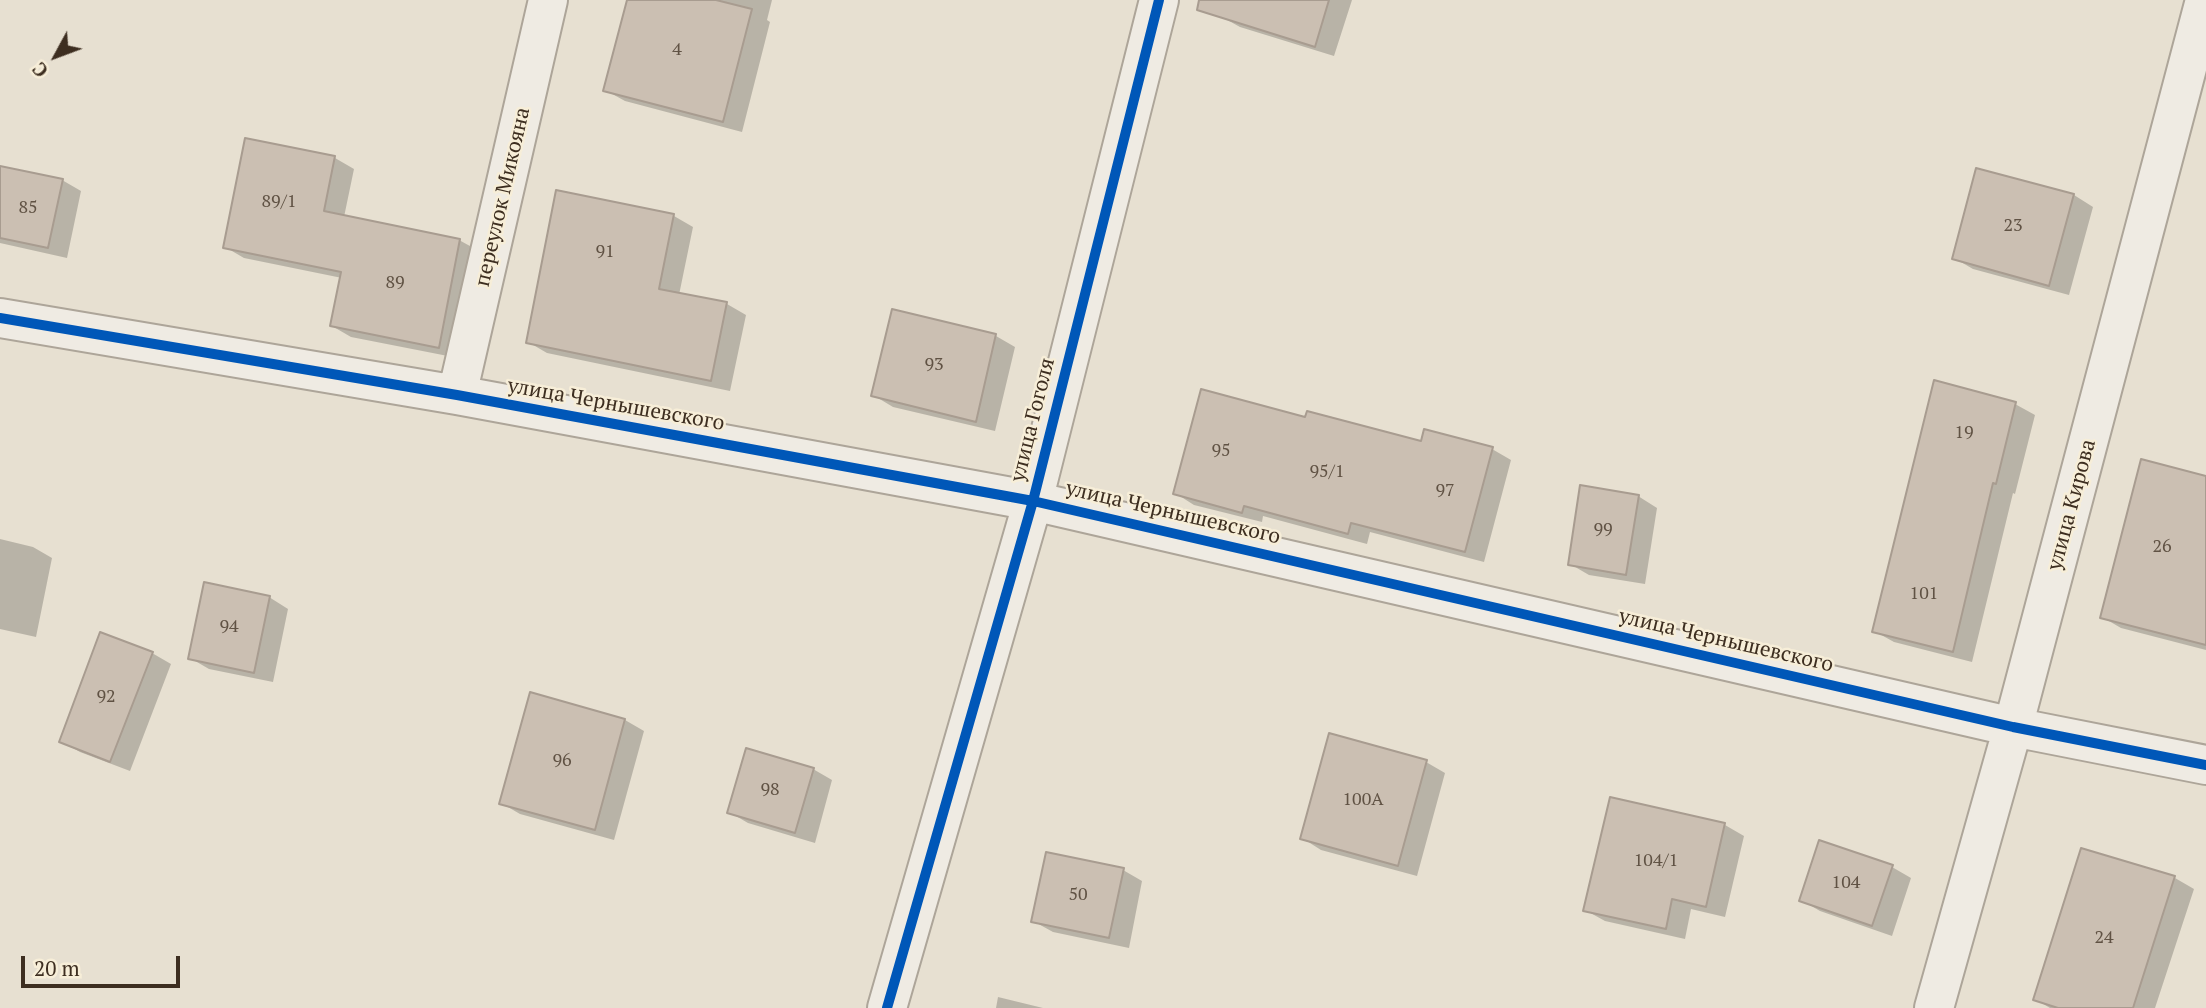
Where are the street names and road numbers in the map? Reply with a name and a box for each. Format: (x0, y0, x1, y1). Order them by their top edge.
street label: переулок Микояна (470, 105, 536, 289)
street label: улица Гоголя (1005, 355, 1061, 485)
street label: улица Чернышевского (506, 374, 726, 436)
street label: улица Кирова (2042, 437, 2102, 573)
street label: улица Чернышевского (1063, 476, 1283, 550)
street label: улица Чернышевского (1616, 604, 1836, 678)

